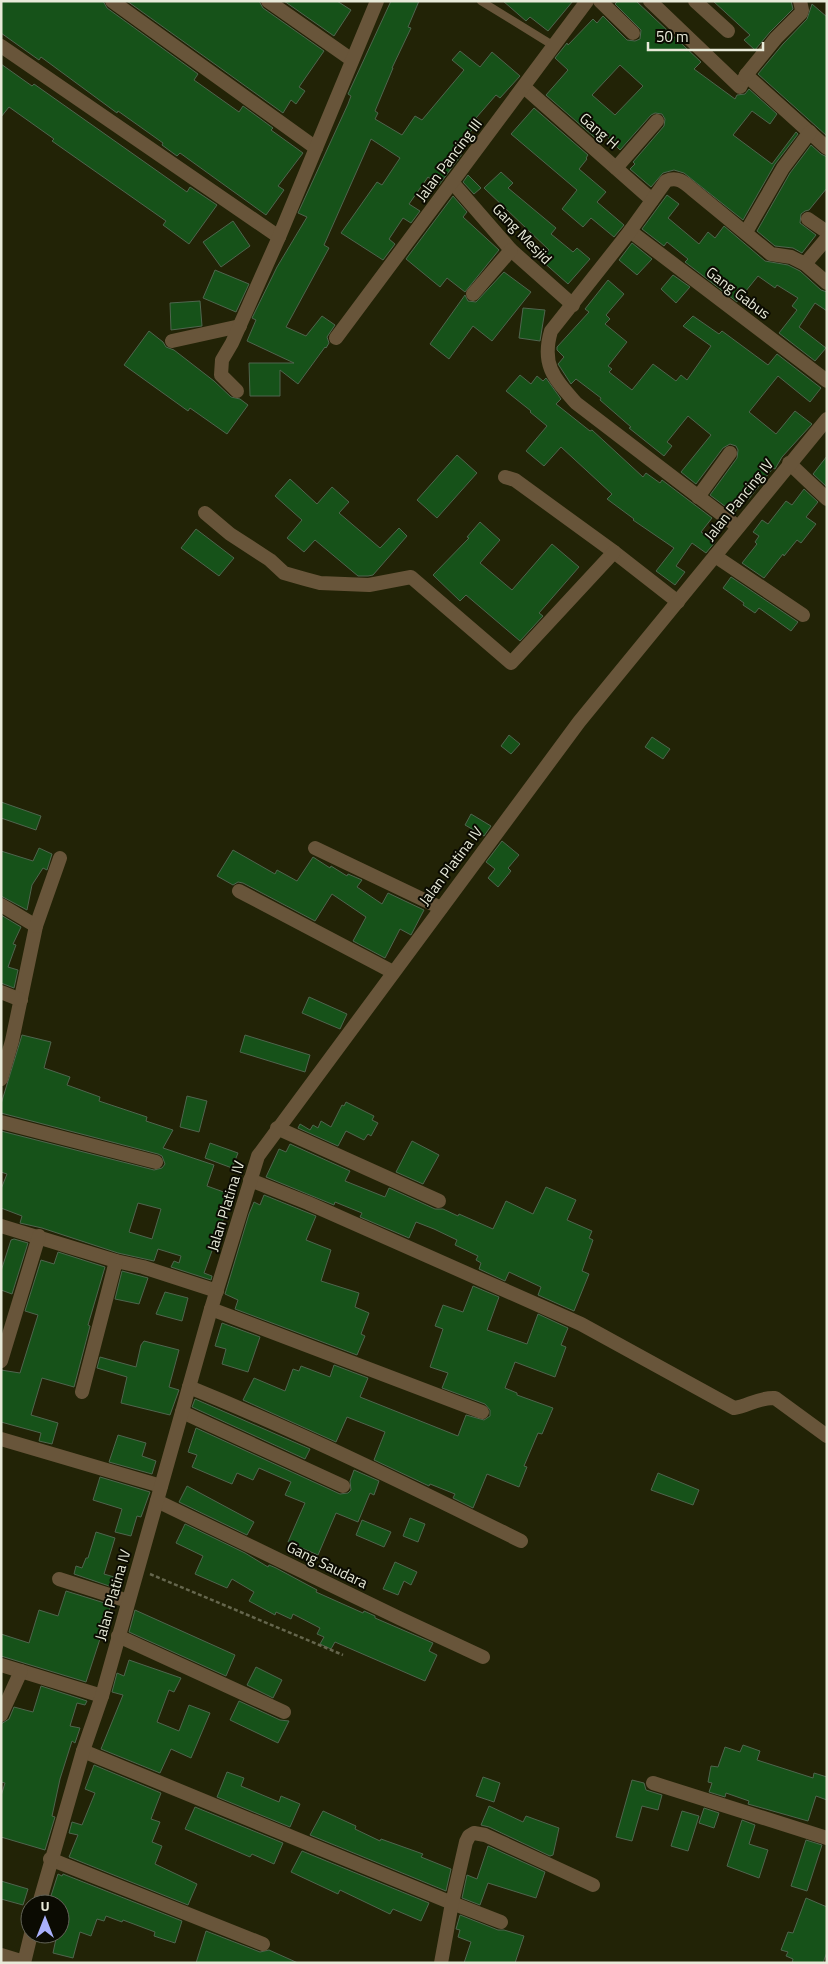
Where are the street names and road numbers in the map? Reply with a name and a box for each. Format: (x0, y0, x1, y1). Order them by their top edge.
street label: Gang H (574, 107, 624, 154)
street label: Jalan Pancing III (410, 113, 487, 206)
street label: Gang Mesjid (487, 198, 558, 269)
street label: Gang Gabus (701, 261, 775, 324)
street label: Jalan Pancing IV (698, 453, 779, 546)
street label: Jalan Platina IV (413, 821, 488, 910)
street label: Jalan Platina IV (201, 1157, 250, 1254)
street label: Gang Saudara (283, 1535, 372, 1594)
street label: Jalan Platina IV (89, 1546, 137, 1643)

